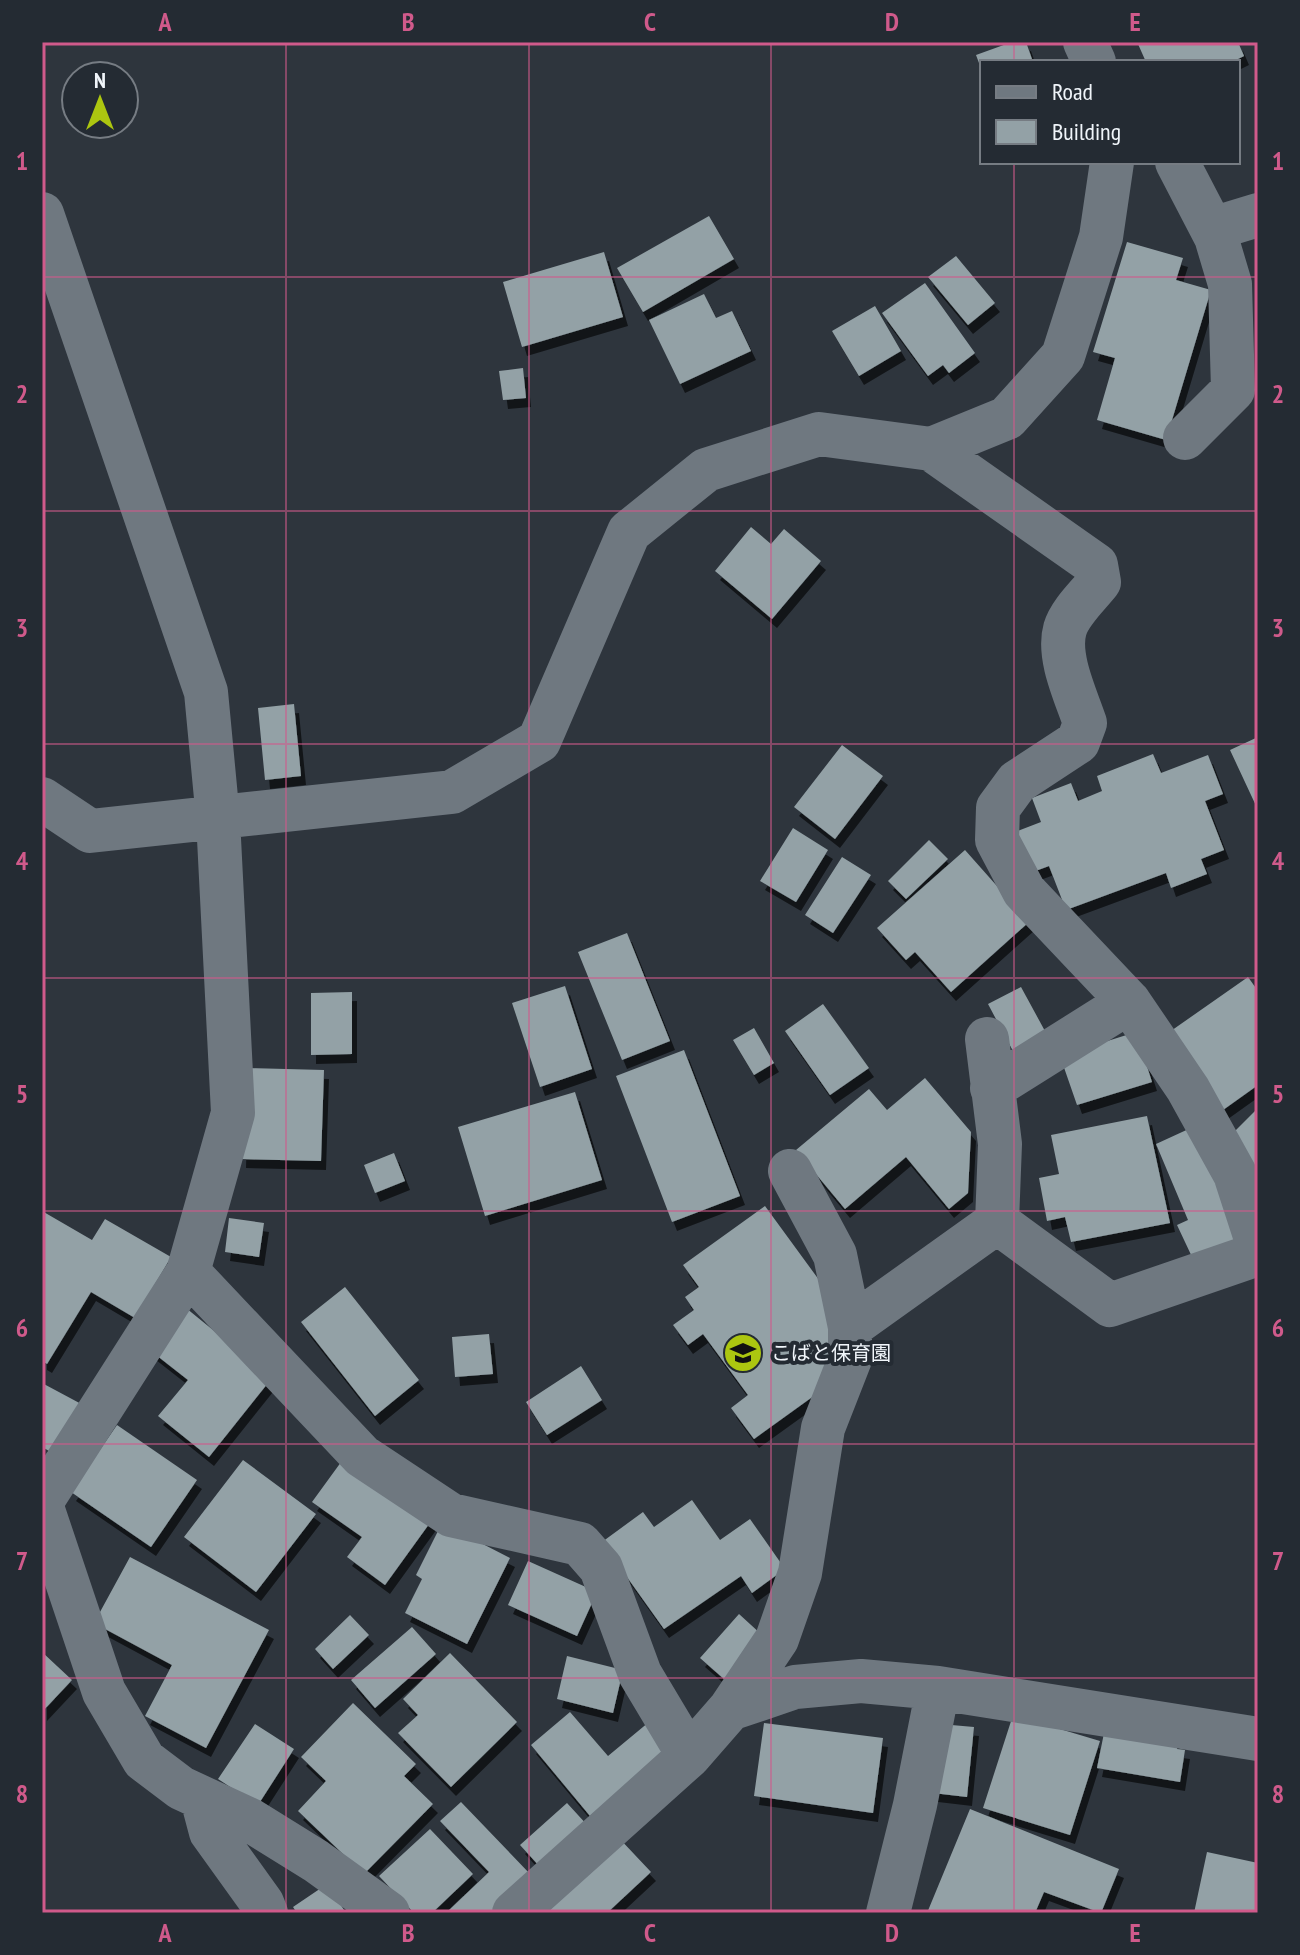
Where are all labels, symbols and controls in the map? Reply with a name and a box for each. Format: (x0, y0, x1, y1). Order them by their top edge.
text: A (157, 5, 172, 38)
text: B (402, 5, 415, 38)
text: C (644, 5, 656, 38)
text: D (885, 5, 899, 38)
text: E (1129, 5, 1141, 38)
north arrow (60, 60, 140, 140)
legend (980, 60, 1240, 164)
text: N (94, 66, 106, 94)
text: Road (1052, 76, 1093, 107)
text: Building (1052, 116, 1121, 147)
text: 1 (16, 144, 28, 177)
text: 1 (1272, 144, 1284, 177)
text: 2 (16, 377, 28, 410)
text: 2 (1272, 377, 1284, 410)
text: 3 (16, 611, 28, 644)
text: 3 (1272, 611, 1284, 644)
text: 4 (16, 844, 29, 877)
text: 4 (1272, 844, 1285, 877)
text: 5 (16, 1077, 28, 1110)
text: 5 (1272, 1077, 1284, 1110)
text: 6 (16, 1311, 28, 1344)
text: 6 (1272, 1311, 1284, 1344)
school or university icon: こばと保育園 (722, 1332, 764, 1374)
place label: こばと保育園 (771, 1340, 891, 1366)
text: 7 (16, 1544, 28, 1577)
text: 7 (1272, 1544, 1284, 1577)
text: 8 (16, 1777, 28, 1810)
text: 8 (1272, 1777, 1284, 1810)
text: A (157, 1916, 172, 1949)
text: B (402, 1916, 415, 1949)
text: C (644, 1916, 656, 1949)
text: D (885, 1916, 899, 1949)
text: E (1129, 1916, 1141, 1949)

